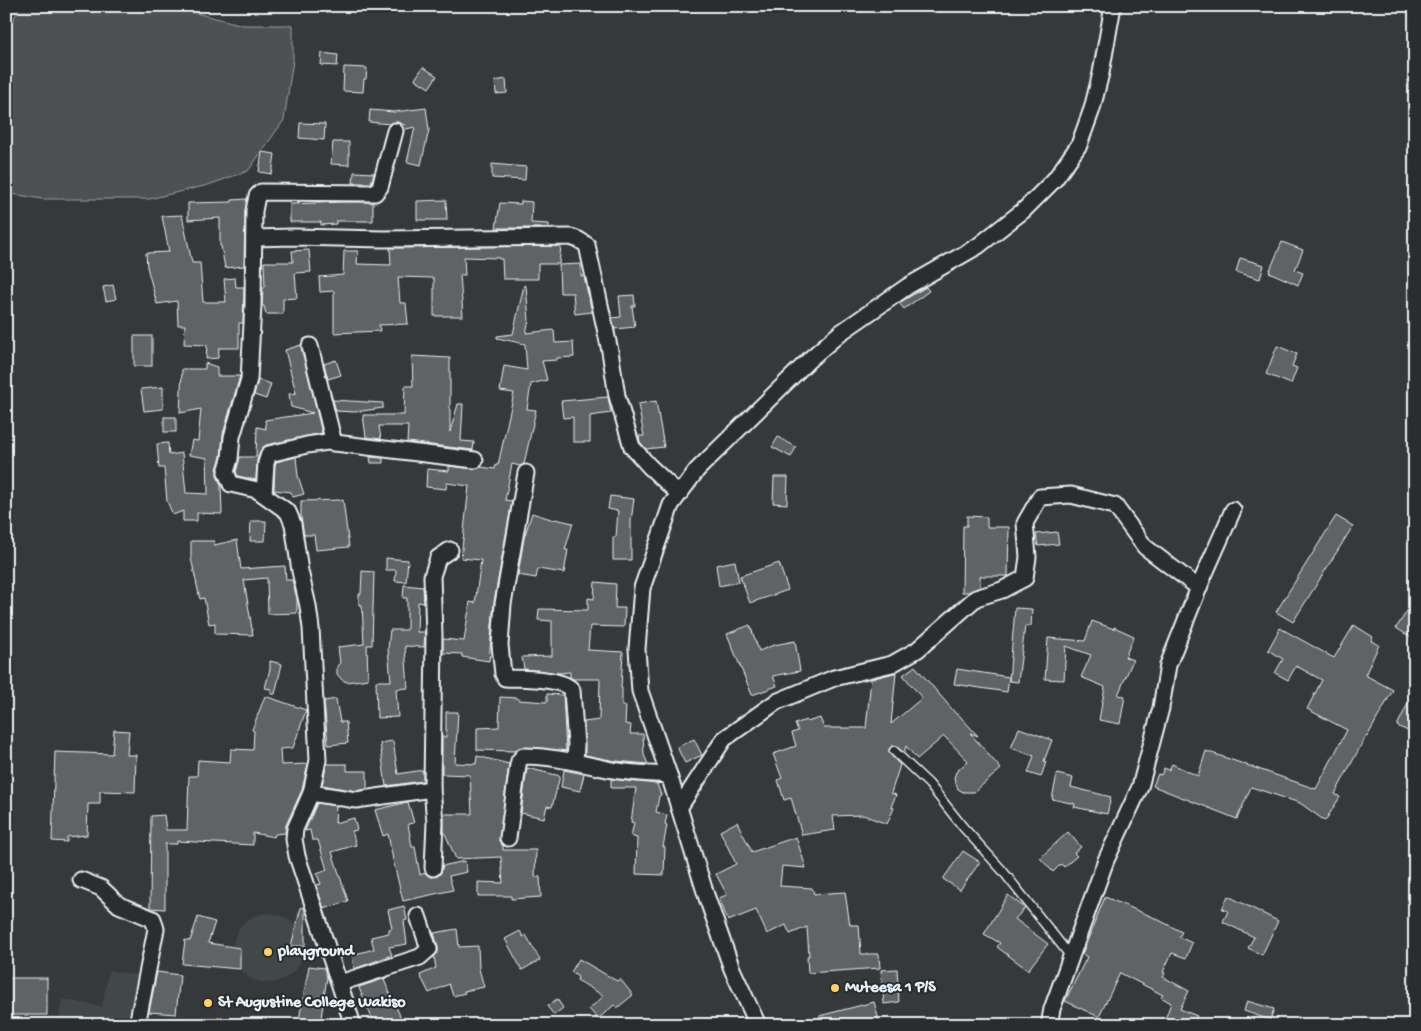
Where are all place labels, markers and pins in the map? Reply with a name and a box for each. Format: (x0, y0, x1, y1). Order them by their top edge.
place label: playground (277, 943, 355, 962)
marker: playground (262, 946, 274, 958)
place label: Muteesa 1 P/S (845, 979, 936, 998)
marker: Muteesa 1 P/S (829, 982, 841, 994)
place label: St Augustine College Wakiso (218, 994, 406, 1013)
marker: St Augustine College Wakiso (202, 997, 214, 1009)

